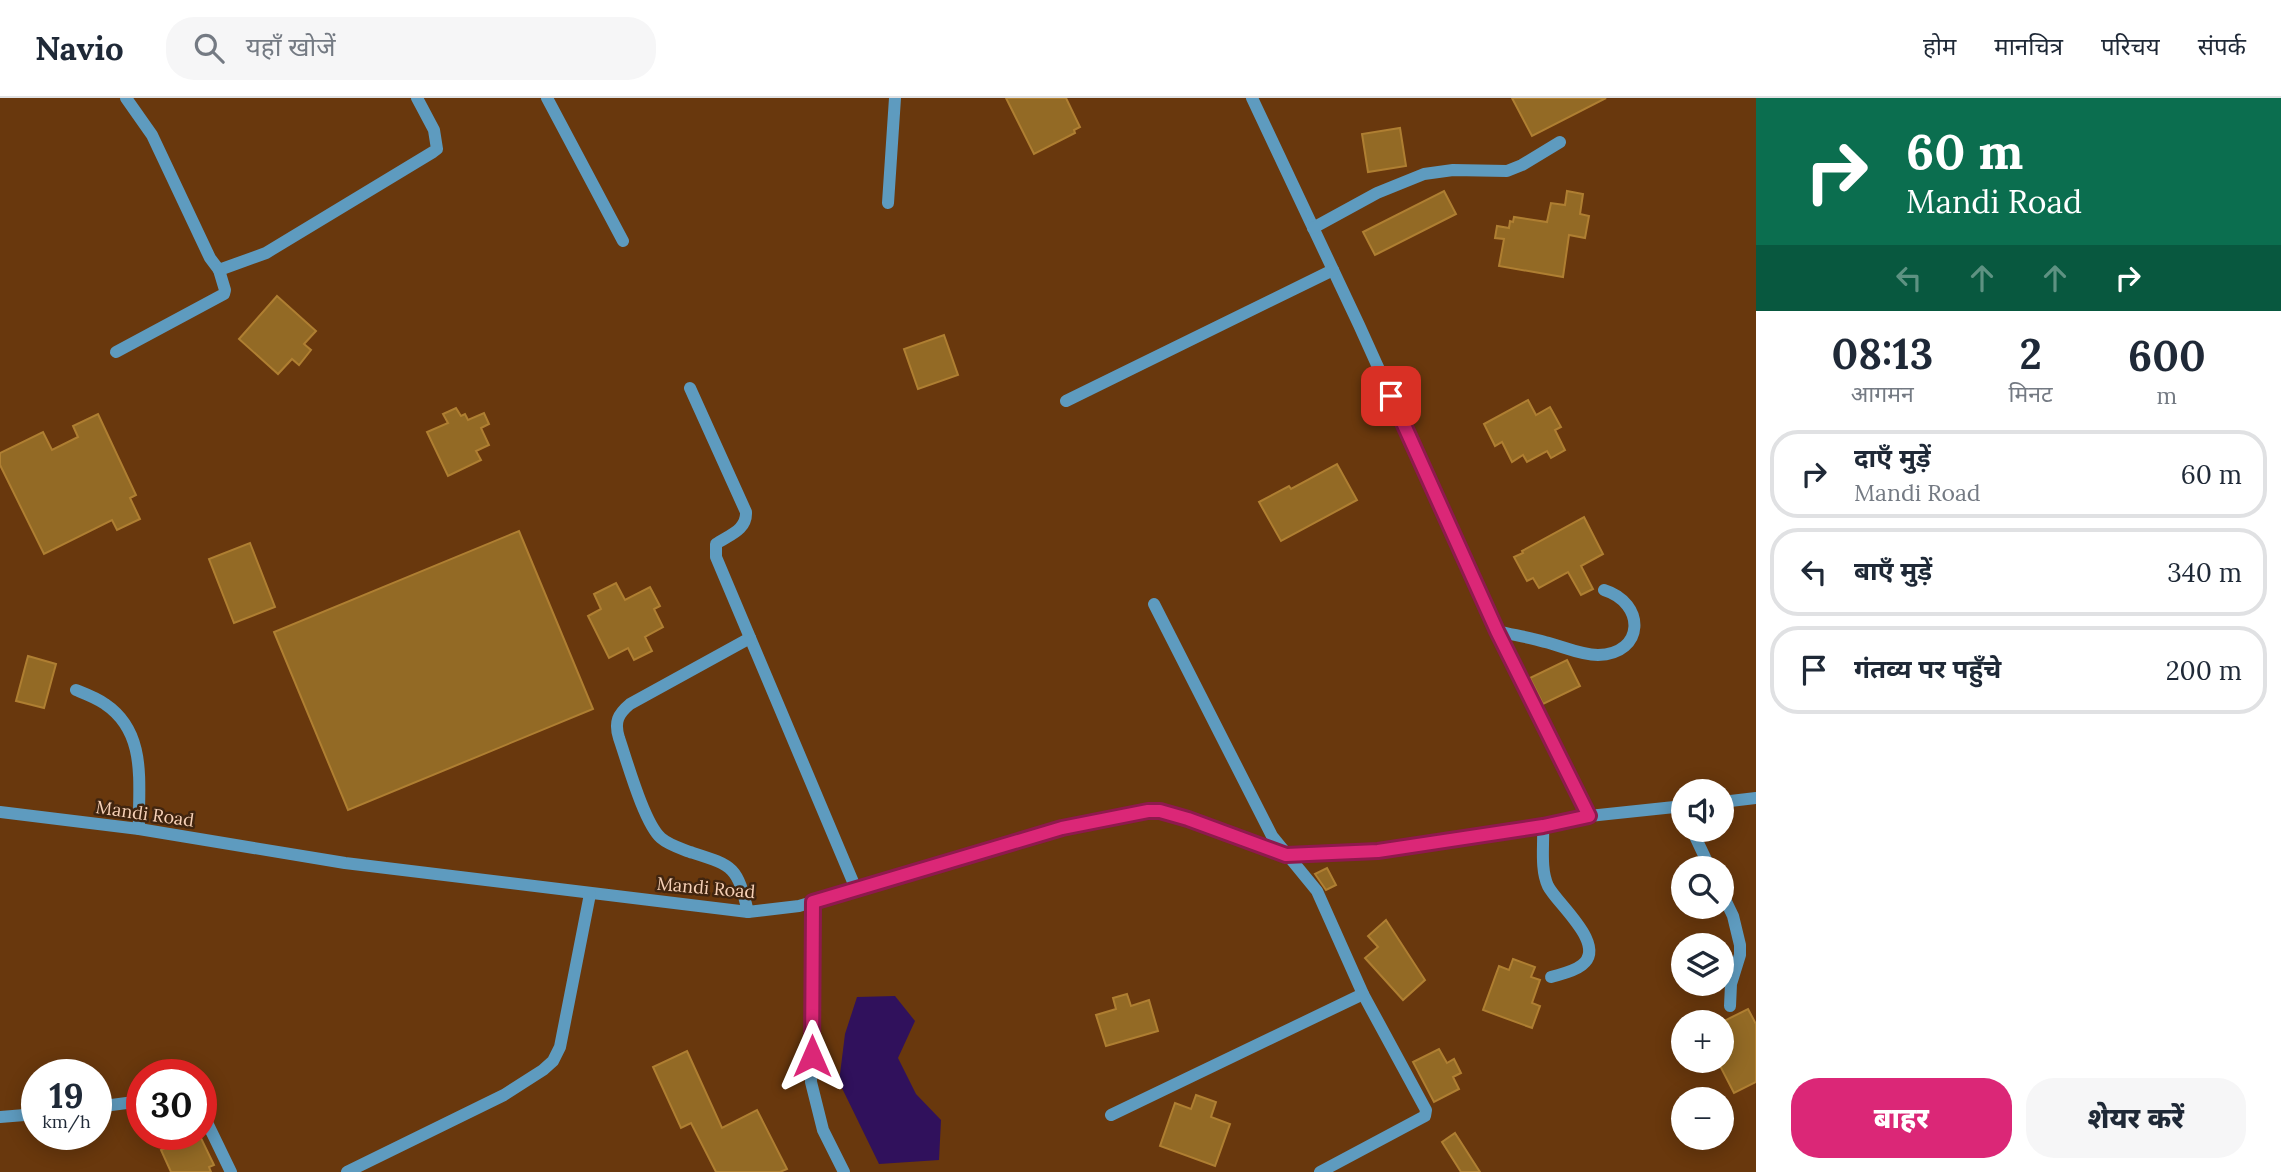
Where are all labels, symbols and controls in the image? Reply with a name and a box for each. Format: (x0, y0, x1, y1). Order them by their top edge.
search box (166, 17, 656, 80)
text: Navio (35, 27, 124, 69)
icon: search (190, 29, 228, 67)
text: यहाँ खोजें (246, 30, 336, 63)
text: होम (1923, 31, 1956, 62)
text: मानचित्र (1994, 31, 2063, 62)
text: परिचय (2101, 31, 2160, 62)
text: संपर्क (2198, 31, 2246, 62)
text: 60 m (1906, 120, 2023, 182)
icon: right (1791, 126, 1882, 217)
text: Mandi Road (1906, 181, 2082, 222)
icon: left (1890, 259, 1928, 297)
icon: ahead (1963, 259, 2001, 297)
icon: ahead (2036, 259, 2074, 297)
icon: right (2109, 259, 2147, 297)
text: 08:13 (1831, 327, 1933, 381)
text: 2 (2019, 327, 2042, 381)
text: 600 (2128, 329, 2206, 383)
pin (1361, 366, 1421, 426)
icon: arrive (1372, 377, 1410, 415)
text: आगमन (1851, 379, 1914, 408)
text: मिनट (2009, 379, 2053, 408)
text: m (2157, 381, 2177, 410)
text: दाएँ मुड़ें (1854, 441, 1931, 474)
icon: right (1795, 455, 1833, 493)
text: 60 m (2181, 458, 2242, 491)
text: Mandi Road (1854, 478, 1981, 507)
icon: left (1795, 553, 1833, 591)
text: बाएँ मुड़ें (1854, 554, 1932, 587)
text: 340 m (2167, 556, 2242, 589)
icon: arrive (1795, 651, 1833, 689)
text: गंतव्य पर पहुँचे (1854, 652, 2001, 685)
text: 200 m (2166, 654, 2242, 687)
map controls (1671, 779, 1734, 1150)
button: sound (1671, 779, 1734, 842)
street label: Mandi Road (94, 795, 196, 832)
button: search (1671, 856, 1734, 919)
street label: Mandi Road (656, 872, 757, 903)
button: layers (1671, 933, 1734, 996)
button: + (1671, 1010, 1734, 1073)
position arrow (775, 1019, 849, 1093)
speed limit sign: 30 (126, 1059, 217, 1150)
text: 19 (49, 1073, 84, 1118)
button: बाहर (1791, 1078, 2012, 1158)
button: शेयर करें (2026, 1078, 2246, 1158)
button: − (1671, 1087, 1734, 1150)
text: km/h (42, 1110, 91, 1133)

